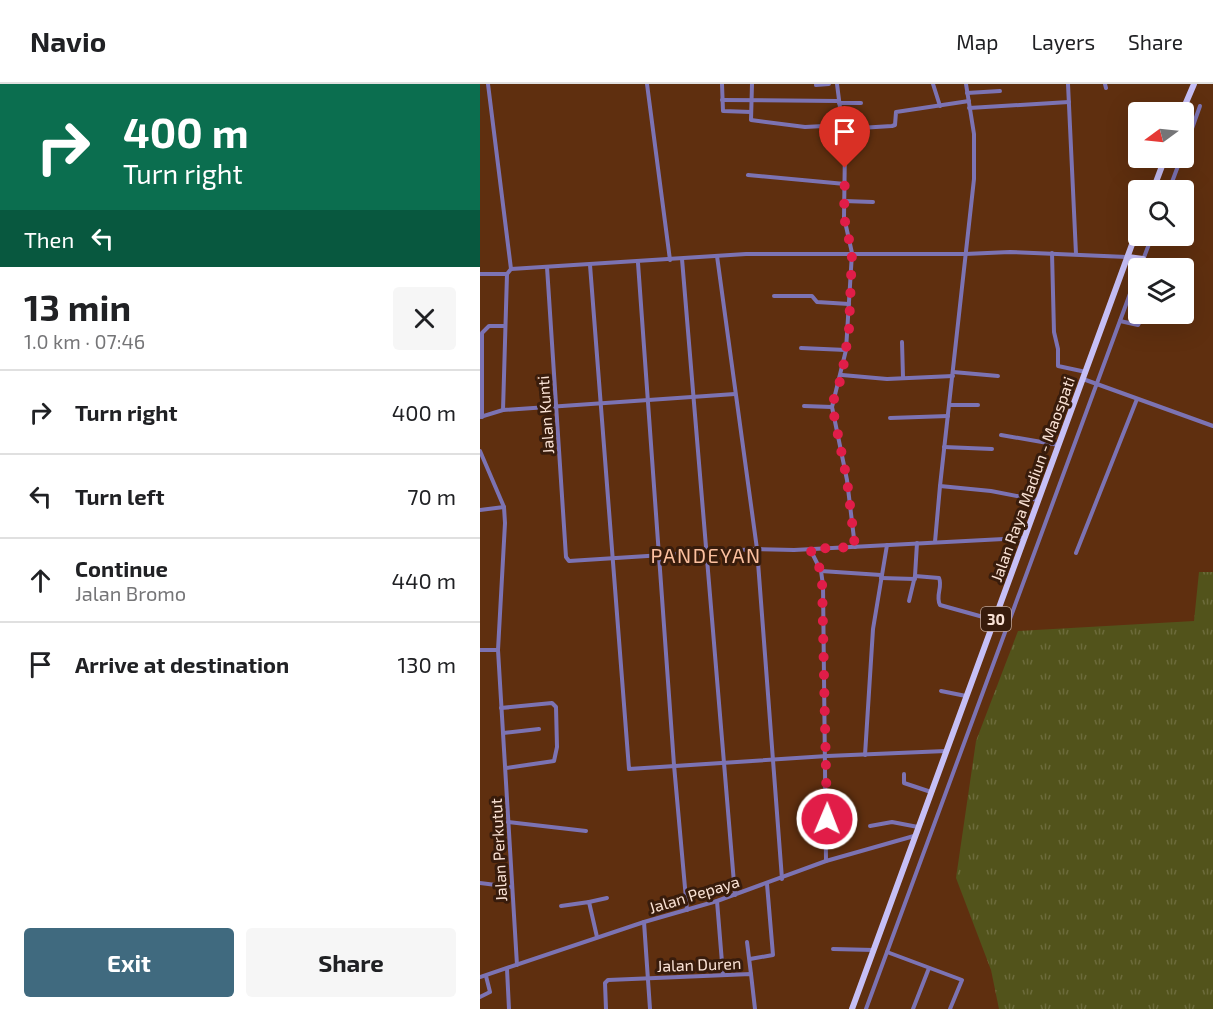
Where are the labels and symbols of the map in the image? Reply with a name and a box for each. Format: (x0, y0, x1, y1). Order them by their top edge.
north arrow (1128, 102, 1194, 168)
pin (819, 106, 870, 168)
street label: Jalan Raya Madiun - Maospati (986, 374, 1078, 584)
street label: Jalan Kunti (533, 375, 557, 455)
district label: PANDEYAN (651, 543, 761, 567)
road number: 30 (981, 607, 1011, 631)
position arrow (795, 787, 859, 851)
street label: Jalan Perkutut (486, 798, 510, 902)
street label: Jalan Pepaya (646, 871, 742, 917)
street label: Jalan Duren (656, 953, 742, 975)

